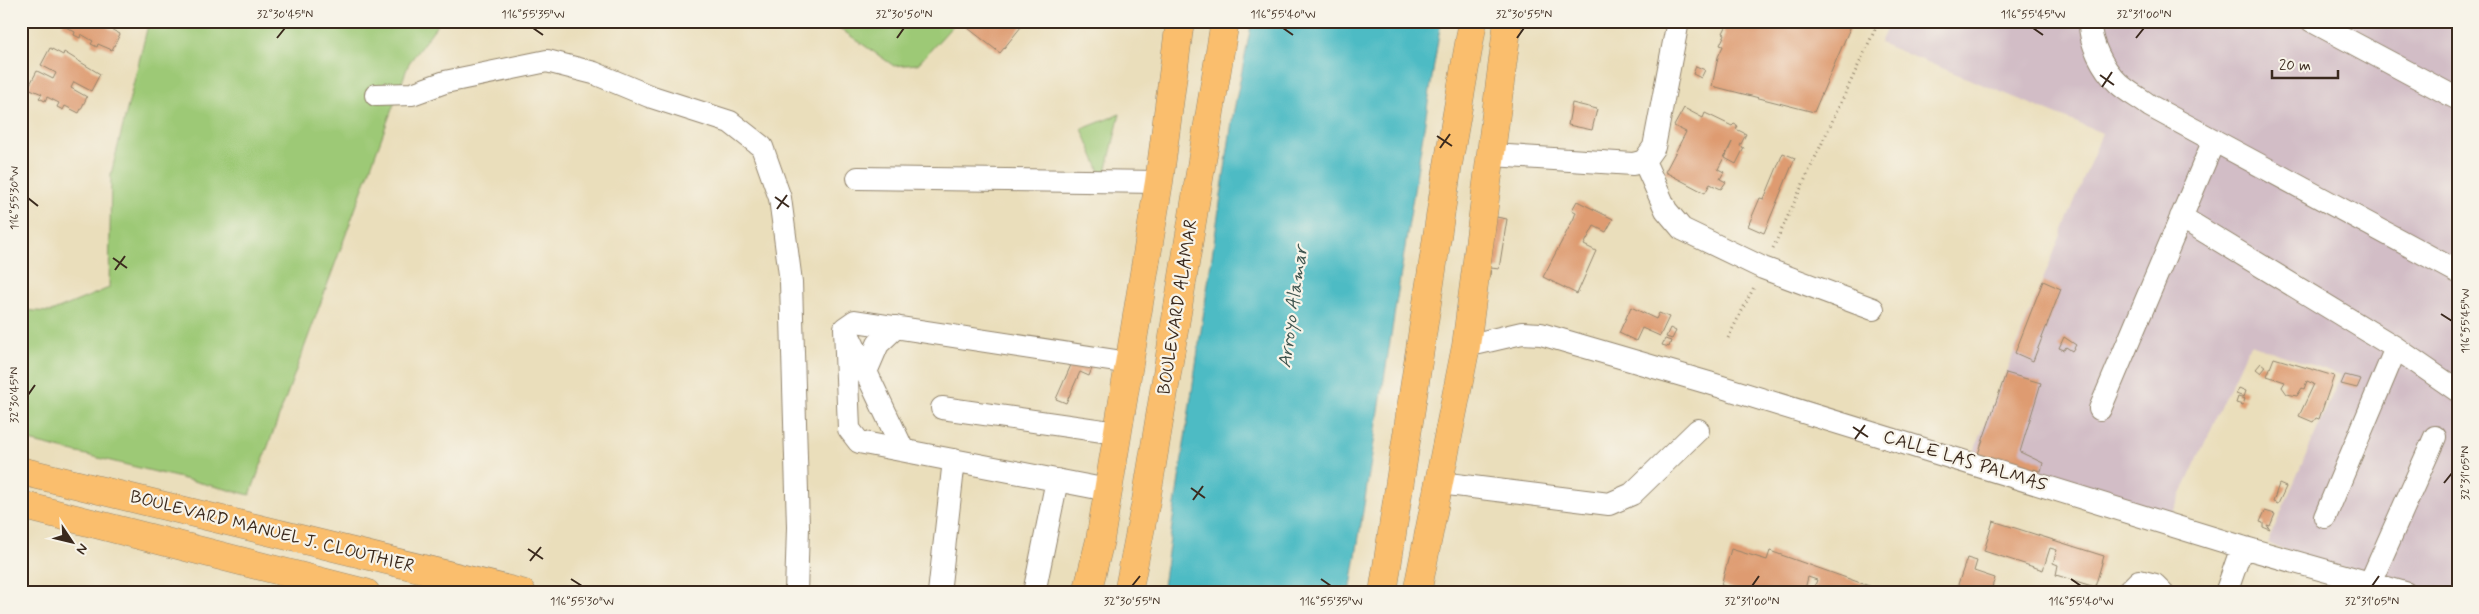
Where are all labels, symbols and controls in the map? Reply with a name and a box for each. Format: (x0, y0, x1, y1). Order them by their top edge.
text: 32°30'45"N (257, 7, 313, 23)
text: 116°55'35"W (501, 7, 565, 23)
text: 32°30'50"N (875, 7, 933, 23)
text: 116°55'40"W (1250, 7, 1316, 23)
text: 32°30'55"N (1496, 7, 1552, 23)
text: 116°55'45"W (2000, 7, 2066, 23)
text: 32°31'00"N (2117, 7, 2171, 23)
scale bar (2272, 48, 2338, 80)
text: 20 m (2279, 56, 2311, 76)
text: 116°55'30"W (7, 166, 23, 230)
street label: BOULEVARD ALAMAR (1152, 218, 1204, 396)
water label: Arroyo Alamar (1272, 241, 1314, 370)
text: 116°55'45"W (2458, 288, 2474, 354)
text: 32°30'45"N (7, 367, 23, 423)
street label: CALLE LAS PALMAS (1880, 425, 2050, 497)
text: 32°31'05"N (2458, 446, 2474, 500)
street label: BOULEVARD MANUEL J. CLOUTHIER (128, 485, 416, 579)
north arrow (48, 516, 98, 566)
text: N (72, 540, 92, 558)
text: 116°55'30"W (550, 594, 614, 610)
text: 32°30'55"N (1104, 594, 1160, 610)
text: 116°55'35"W (1299, 594, 1363, 610)
text: 32°31'00"N (1725, 594, 1779, 610)
text: 116°55'40"W (2048, 594, 2114, 610)
text: 32°31'05"N (2345, 594, 2399, 610)

